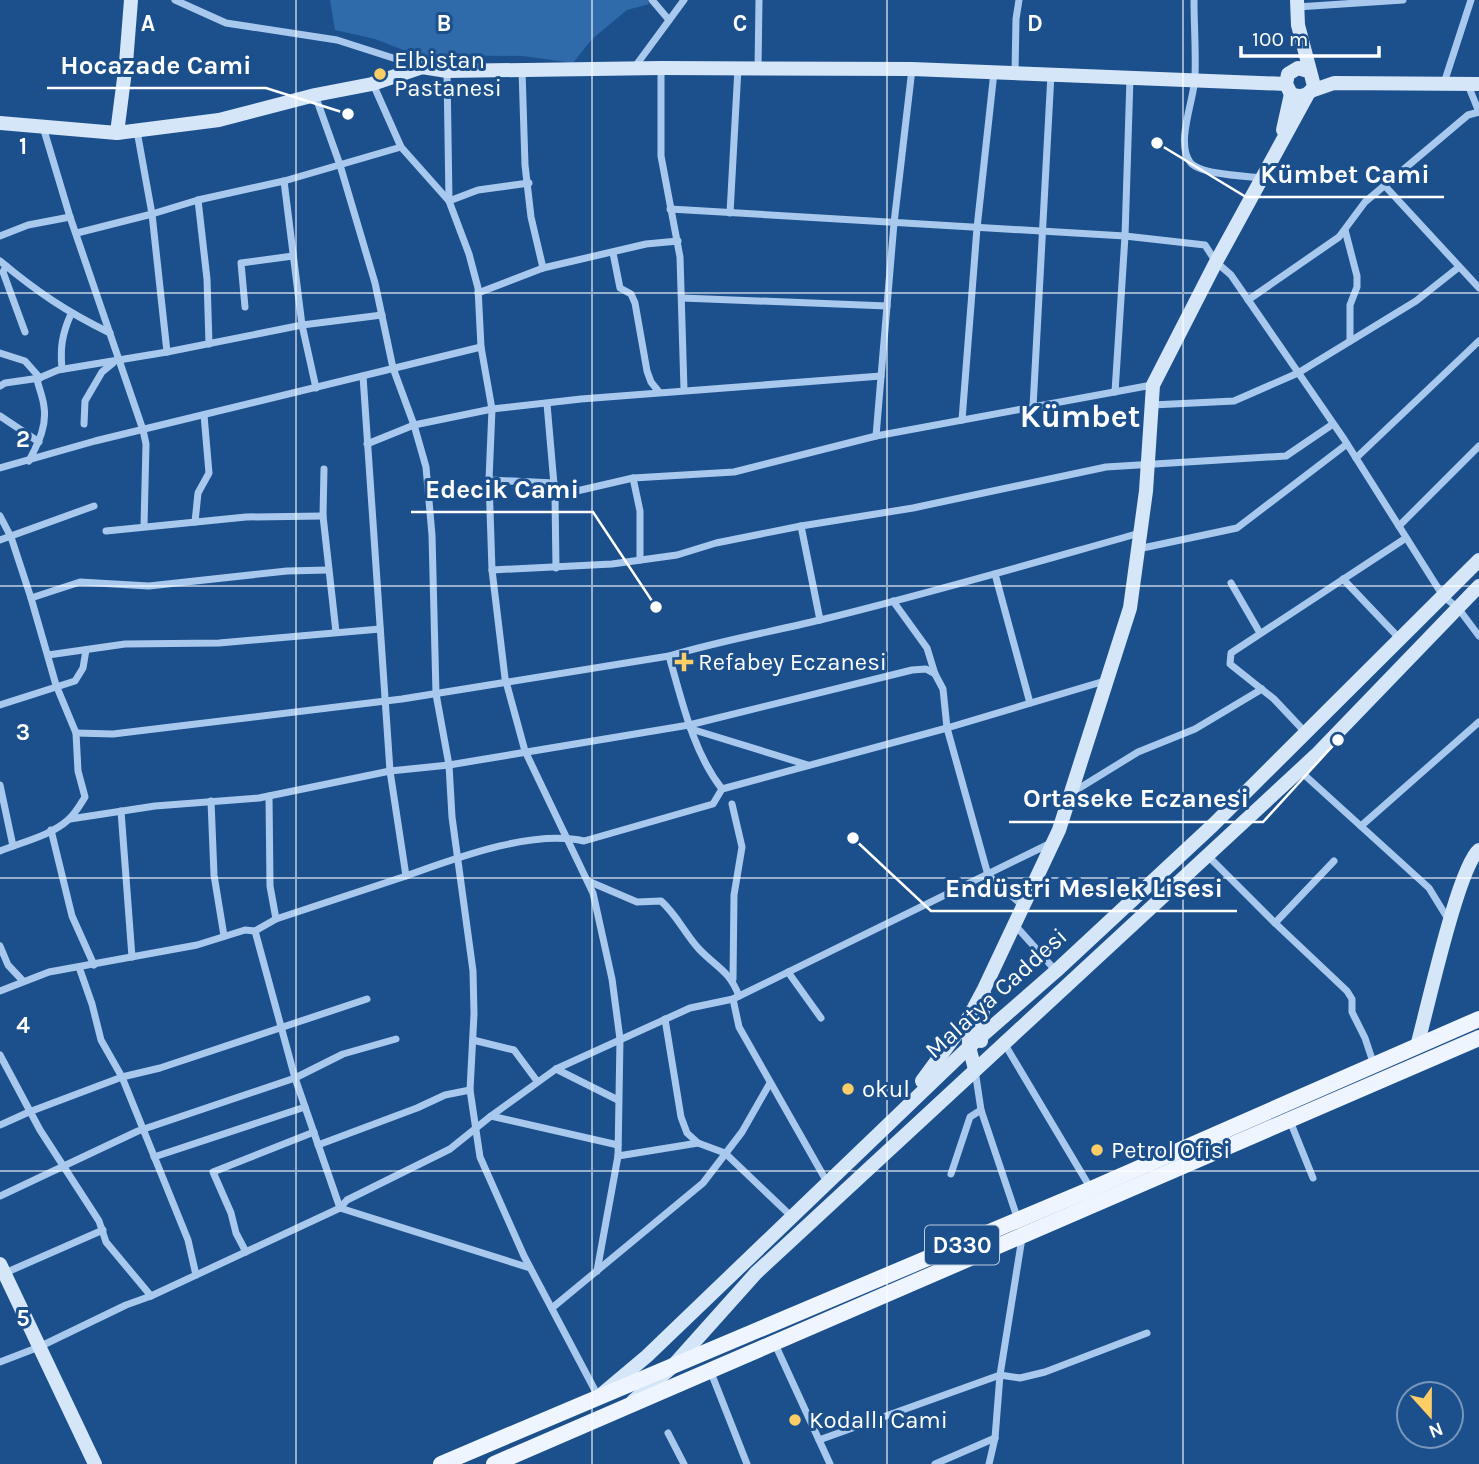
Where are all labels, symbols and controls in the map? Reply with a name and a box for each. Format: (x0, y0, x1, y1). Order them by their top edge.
text: A (141, 10, 155, 37)
text: B (437, 10, 451, 37)
text: C (733, 10, 747, 37)
text: D (1027, 10, 1043, 37)
scale bar (1241, 14, 1379, 58)
text: 100 m (1252, 27, 1309, 51)
callout: Hocazade Cami (47, 41, 266, 88)
place label: Elbistan Pastanesi (394, 46, 502, 102)
text: Hocazade Cami (60, 50, 252, 81)
marker: Elbistan Pastanesi (372, 66, 388, 82)
text: 1 (19, 133, 27, 160)
callout: Kümbet Cami (1246, 150, 1444, 197)
text: Kümbet Cami (1260, 159, 1430, 190)
district label: Kümbet (1020, 398, 1140, 435)
text: 2 (16, 426, 30, 453)
callout: Edecik Cami (411, 465, 593, 512)
text: Edecik Cami (425, 474, 579, 505)
place label: Refabey Eczanesi (698, 648, 887, 676)
marker: Refabey Eczanesi (676, 654, 692, 670)
text: 3 (16, 719, 30, 746)
callout: Ortaseke Eczanesi (1009, 775, 1263, 822)
text: Ortaseke Eczanesi (1023, 783, 1249, 814)
callout: Endüstri Meslek Lisesi (931, 864, 1237, 911)
text: Endüstri Meslek Lisesi (945, 873, 1223, 904)
street label: Malatya Caddesi (919, 922, 1073, 1064)
text: 4 (16, 1012, 30, 1039)
place label: okul (862, 1075, 910, 1103)
marker: okul (840, 1081, 856, 1097)
place label: Petrol Ofisi (1111, 1136, 1231, 1164)
marker: Petrol Ofisi (1089, 1142, 1105, 1158)
road number: D330 (925, 1226, 999, 1264)
text: 5 (16, 1305, 30, 1332)
north arrow (1395, 1380, 1465, 1450)
place label: Kodallı Cami (809, 1406, 948, 1434)
marker: Kodallı Cami (787, 1412, 803, 1428)
text: N (1425, 1417, 1446, 1443)

